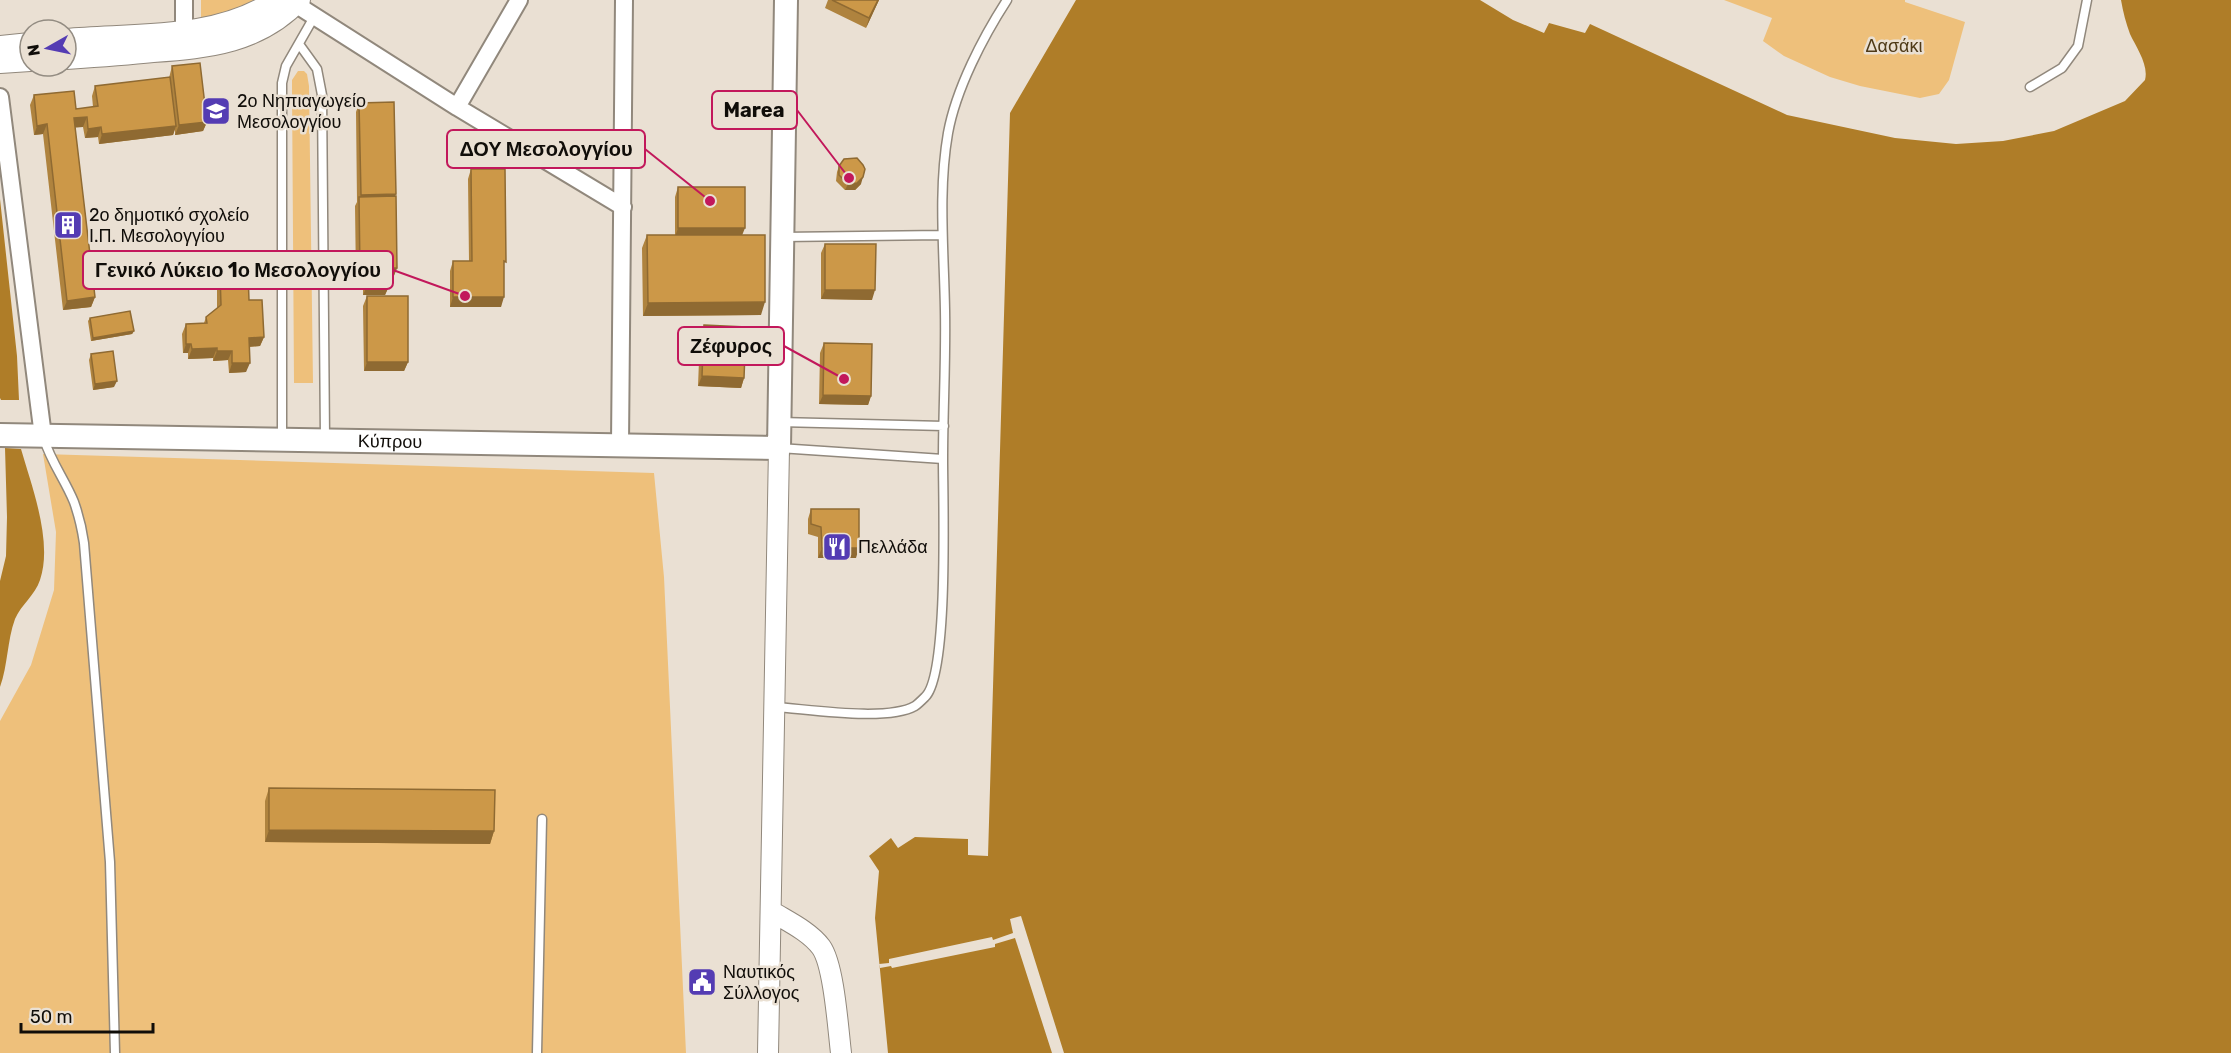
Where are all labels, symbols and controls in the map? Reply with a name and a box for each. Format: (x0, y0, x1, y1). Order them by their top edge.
north arrow (18, 18, 78, 78)
park label: Δασάκι (1866, 35, 1922, 57)
text: N (23, 43, 44, 57)
place label: 2ο Νηπιαγωγείο Μεσολογγίου (237, 90, 366, 133)
callout: Marea (712, 91, 797, 129)
school or university icon: 2ο Νηπιαγωγείο Μεσολογγίου (200, 95, 232, 127)
text: Marea (723, 98, 785, 122)
callout: ΔΟΥ Μεσολογγίου (447, 130, 645, 168)
text: ΔΟΥ Μεσολογγίου (459, 137, 633, 161)
place label: 2ο δημοτικό σχολείο Ι.Π. Μεσολογγίου (89, 204, 249, 247)
building icon: 2ο δημοτικό σχολείο Ι.Π. Μεσολογγίου (52, 209, 84, 241)
callout: Γενικό Λύκειο 1ο Μεσολογγίου (83, 251, 393, 289)
text: Γενικό Λύκειο 1ο Μεσολογγίου (95, 258, 381, 282)
callout: Ζέφυρος (678, 327, 784, 365)
text: Ζέφυρος (690, 334, 772, 358)
street label: Κύπρου (358, 430, 422, 453)
restaurant icon: Πελλάδα (821, 531, 853, 563)
place label: Πελλάδα (858, 536, 928, 558)
place label: Ναυτικός Σύλλογος (723, 961, 800, 1004)
public building icon: Ναυτικός Σύλλογος (686, 966, 718, 998)
scale bar (21, 996, 153, 1034)
text: 50 m (30, 1006, 73, 1028)

